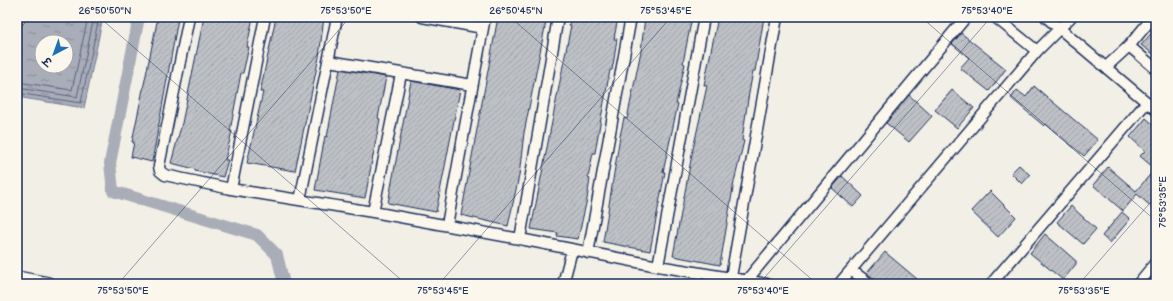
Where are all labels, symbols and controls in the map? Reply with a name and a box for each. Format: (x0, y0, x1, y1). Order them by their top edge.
text: 26°50'50"N (78, 5, 132, 17)
text: 75°53'50"E (320, 5, 372, 17)
text: 26°50'45"N (489, 5, 543, 17)
text: 75°53'45"E (640, 5, 692, 17)
text: 75°53'40"E (961, 5, 1013, 17)
north arrow (34, 34, 74, 74)
text: उ (39, 53, 56, 69)
text: 75°53'35"E (1157, 176, 1169, 228)
text: 75°53'50"E (97, 285, 149, 297)
text: 75°53'45"E (417, 285, 469, 297)
text: 75°53'40"E (737, 285, 789, 297)
text: 75°53'35"E (1058, 285, 1110, 297)

